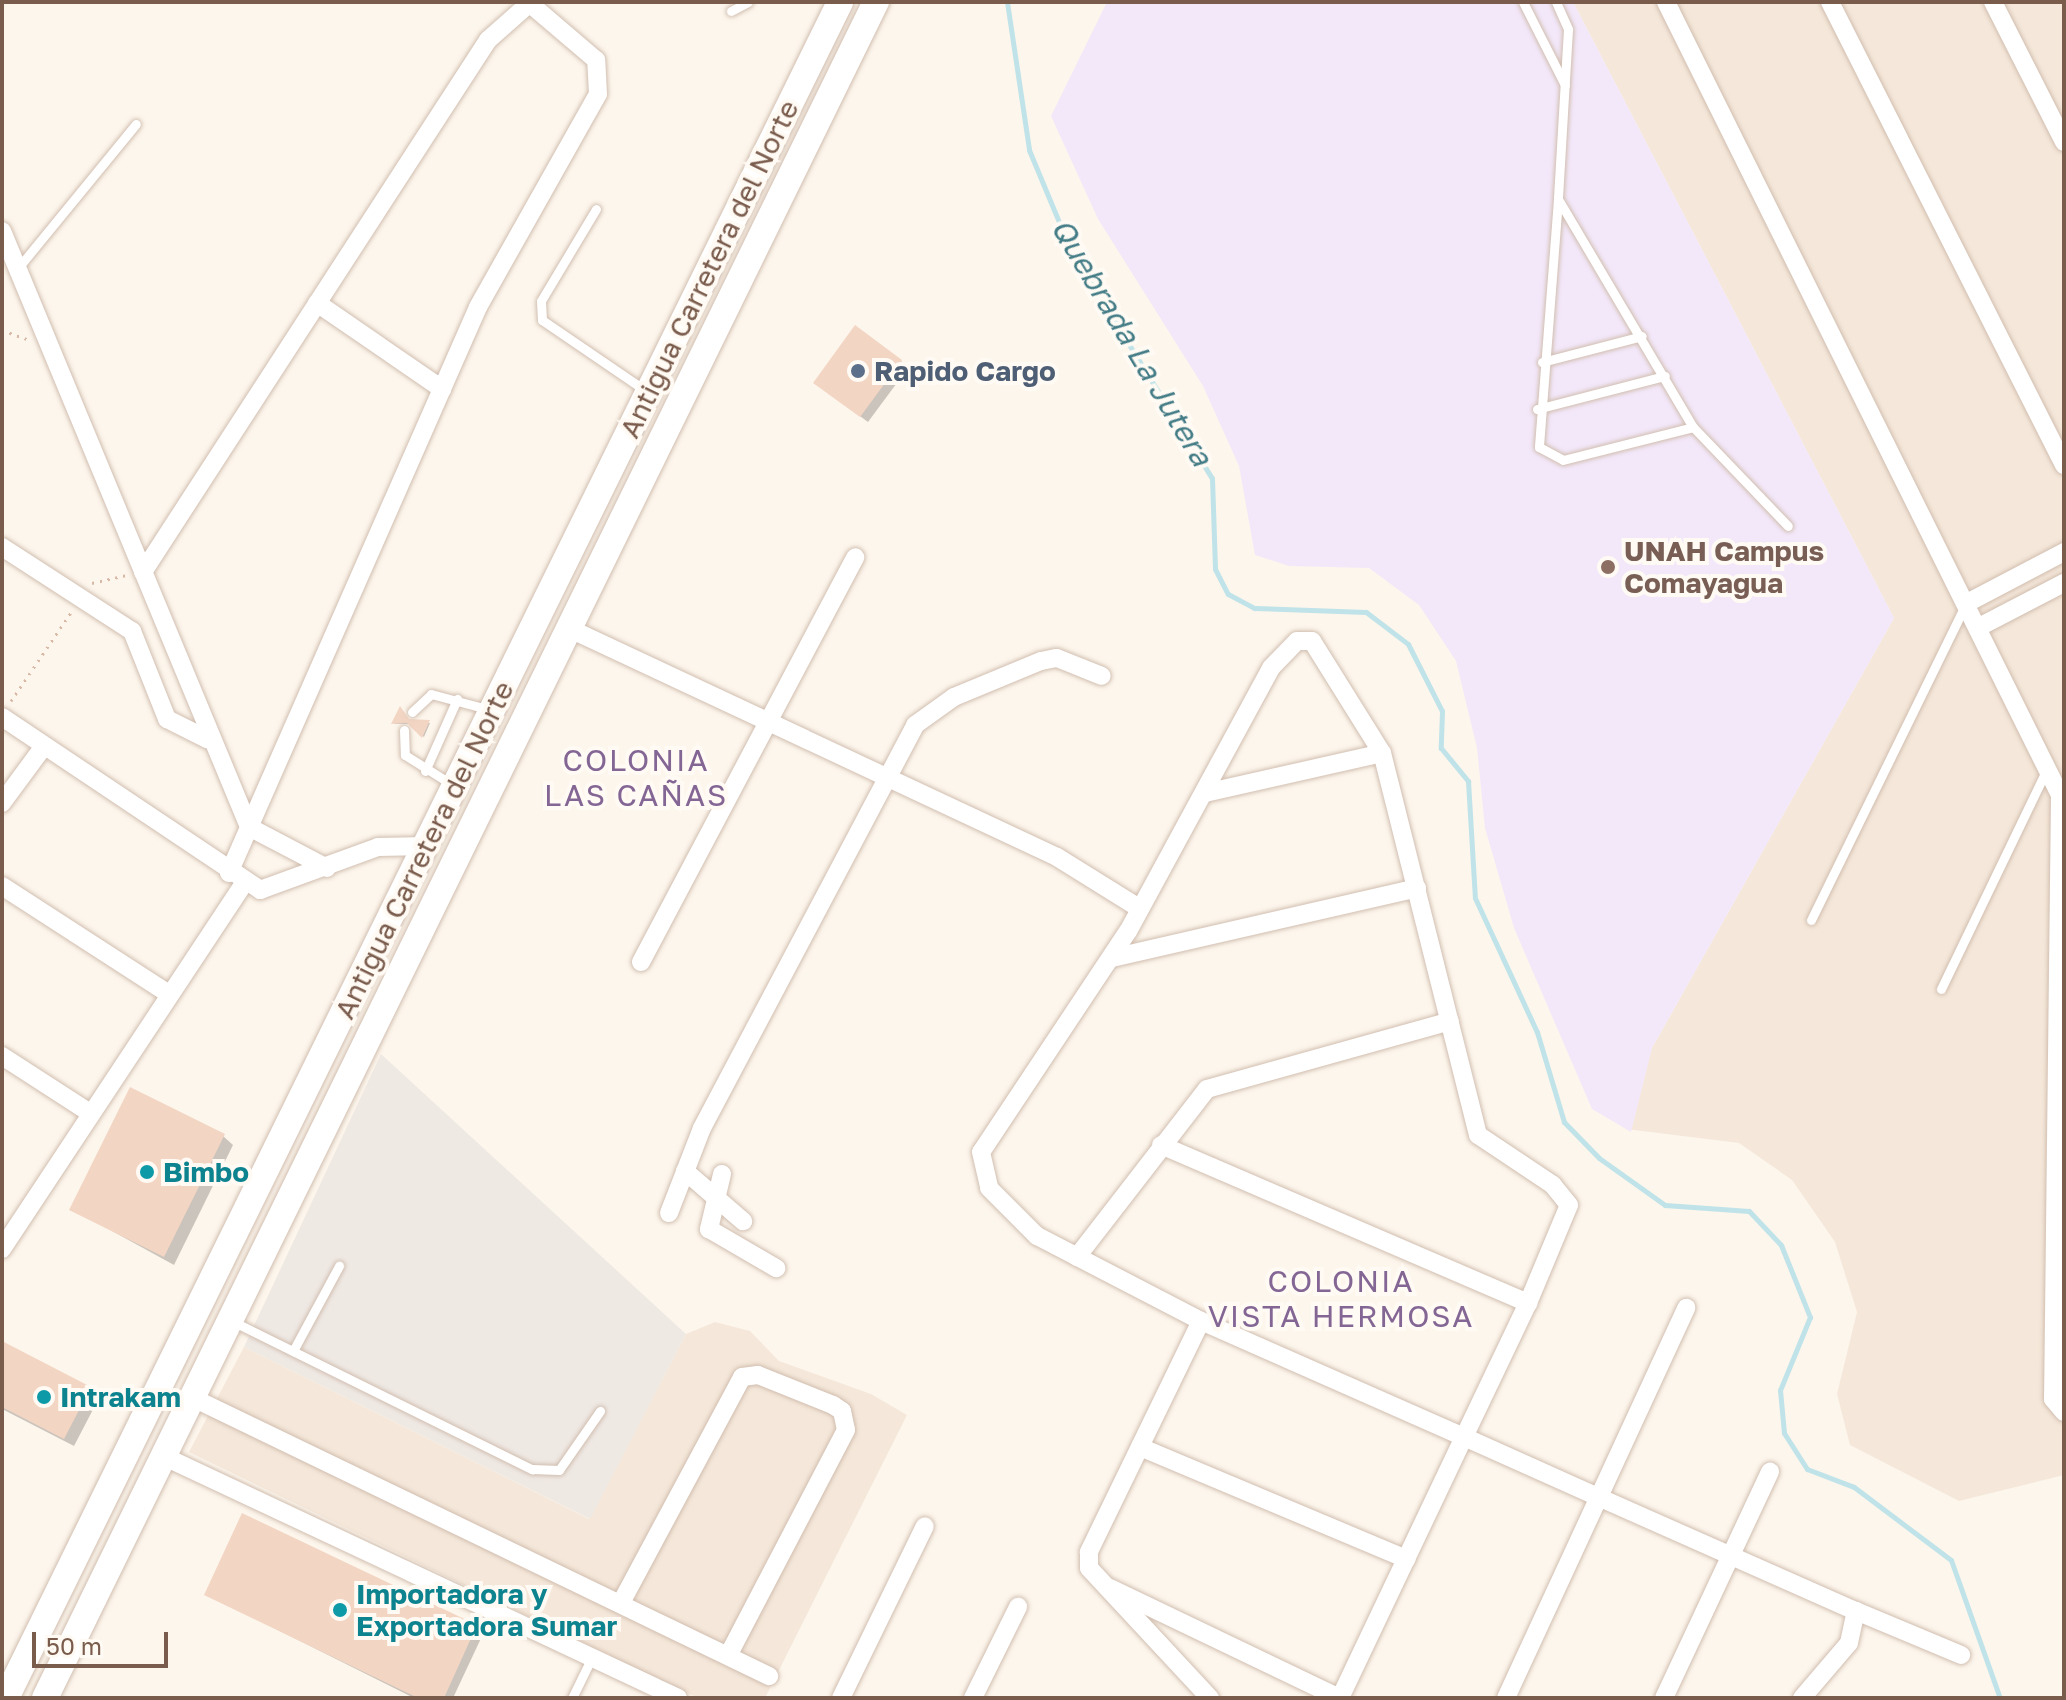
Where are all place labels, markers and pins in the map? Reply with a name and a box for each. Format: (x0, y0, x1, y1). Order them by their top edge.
place label: Rapido Cargo (874, 354, 1056, 388)
marker: Rapido Cargo (849, 362, 867, 380)
place label: UNAH Campus Comayagua (1624, 534, 1824, 600)
marker: UNAH Campus Comayagua (1599, 558, 1617, 576)
place label: Bimbo (163, 1155, 249, 1189)
marker: Bimbo (138, 1163, 156, 1181)
place label: Intrakam (60, 1380, 181, 1414)
marker: Intrakam (35, 1388, 53, 1406)
place label: Importadora y Exportadora Sumar (356, 1577, 618, 1643)
marker: Importadora y Exportadora Sumar (331, 1601, 349, 1619)

